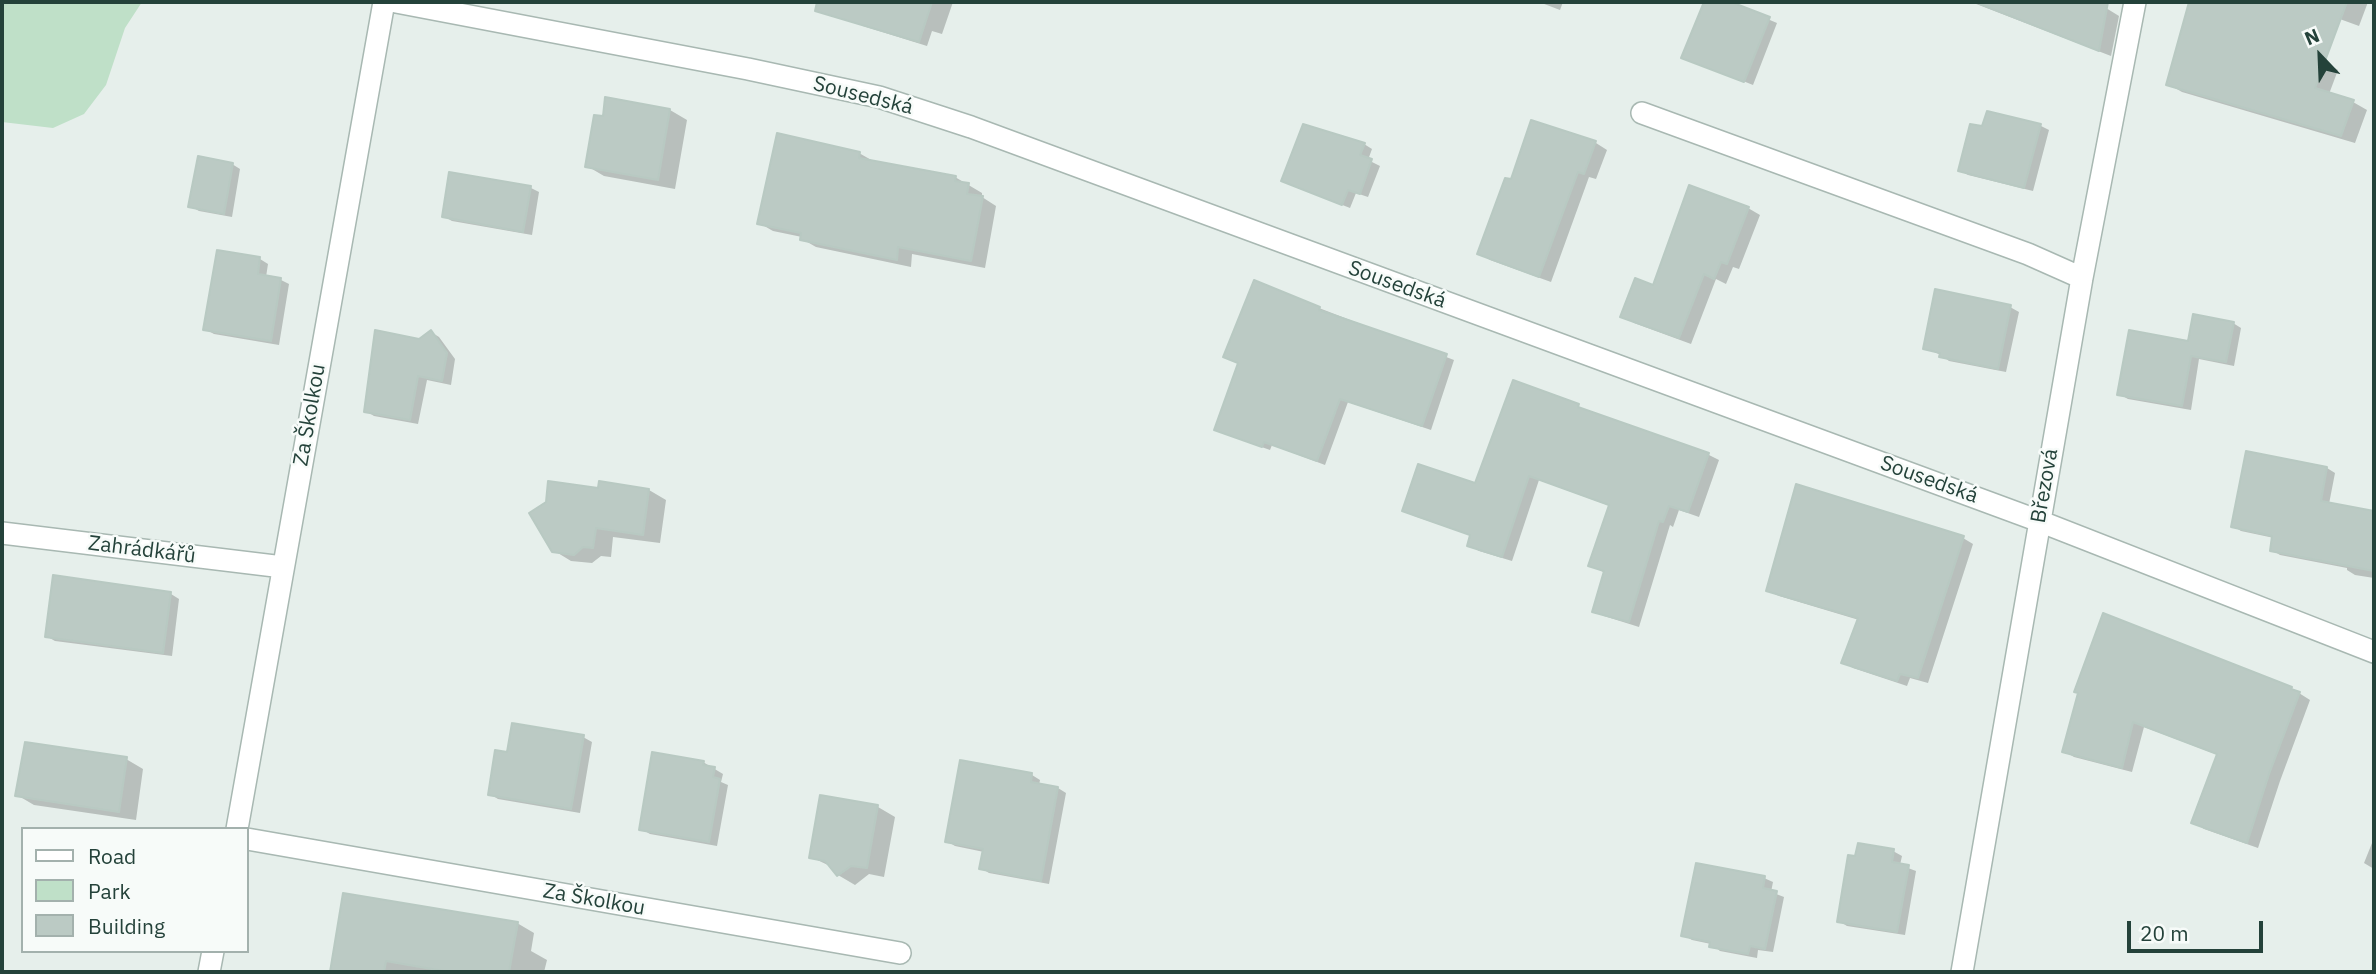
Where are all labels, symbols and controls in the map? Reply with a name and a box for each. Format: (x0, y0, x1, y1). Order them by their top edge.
north arrow (2285, 21, 2355, 91)
text: N (2301, 23, 2323, 50)
street label: Sousedská (810, 71, 916, 121)
street label: Sousedská (1345, 256, 1449, 314)
street label: Za Školkou (289, 362, 331, 468)
street label: Březová (2026, 447, 2064, 525)
street label: Sousedská (1877, 451, 1981, 509)
street label: Zahrádkářů (87, 531, 197, 569)
legend (21, 827, 248, 953)
text: Road (88, 842, 136, 870)
text: Park (88, 877, 131, 905)
street label: Za Školkou (541, 879, 647, 921)
scale bar (2131, 908, 2268, 952)
text: Building (88, 912, 165, 940)
text: 20 m (2140, 919, 2189, 947)

